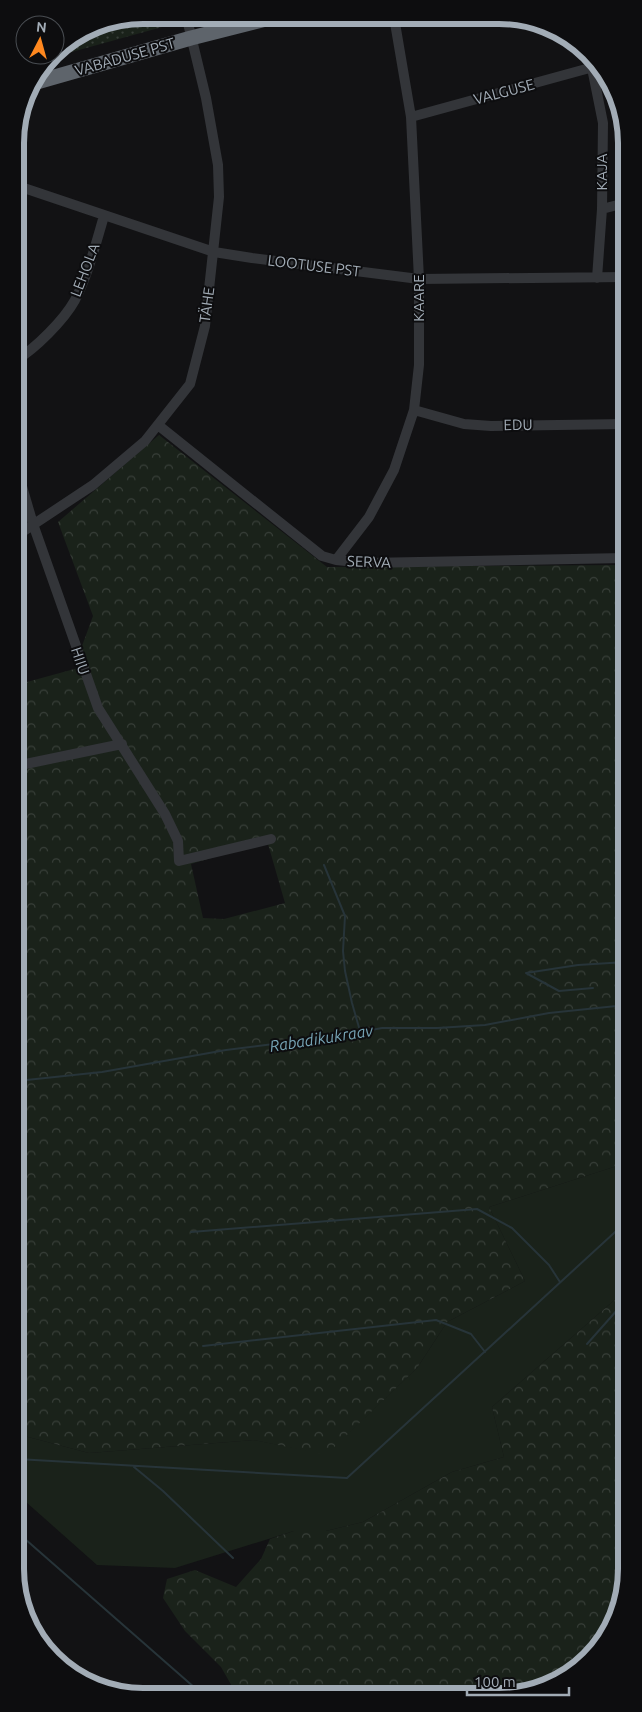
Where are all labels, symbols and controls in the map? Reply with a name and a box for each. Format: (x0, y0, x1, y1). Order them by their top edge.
north arrow (15, 15, 65, 65)
text: N (35, 19, 47, 36)
street label: VABADUSE PST (73, 34, 178, 79)
street label: VALGUSE (472, 75, 536, 108)
street label: KAJA (593, 153, 610, 190)
street label: LEHOLA (67, 240, 103, 299)
street label: LOOTUSE PST (267, 251, 362, 280)
street label: KAARE (410, 274, 427, 322)
street label: TÄHE (196, 286, 217, 324)
street label: EDU (503, 416, 533, 433)
street label: SERVA (347, 552, 392, 571)
street label: HIIU (68, 645, 93, 677)
water label: Rabadikukraav (268, 1021, 375, 1055)
scale bar (467, 1664, 570, 1696)
text: 100 m (474, 1673, 516, 1690)

